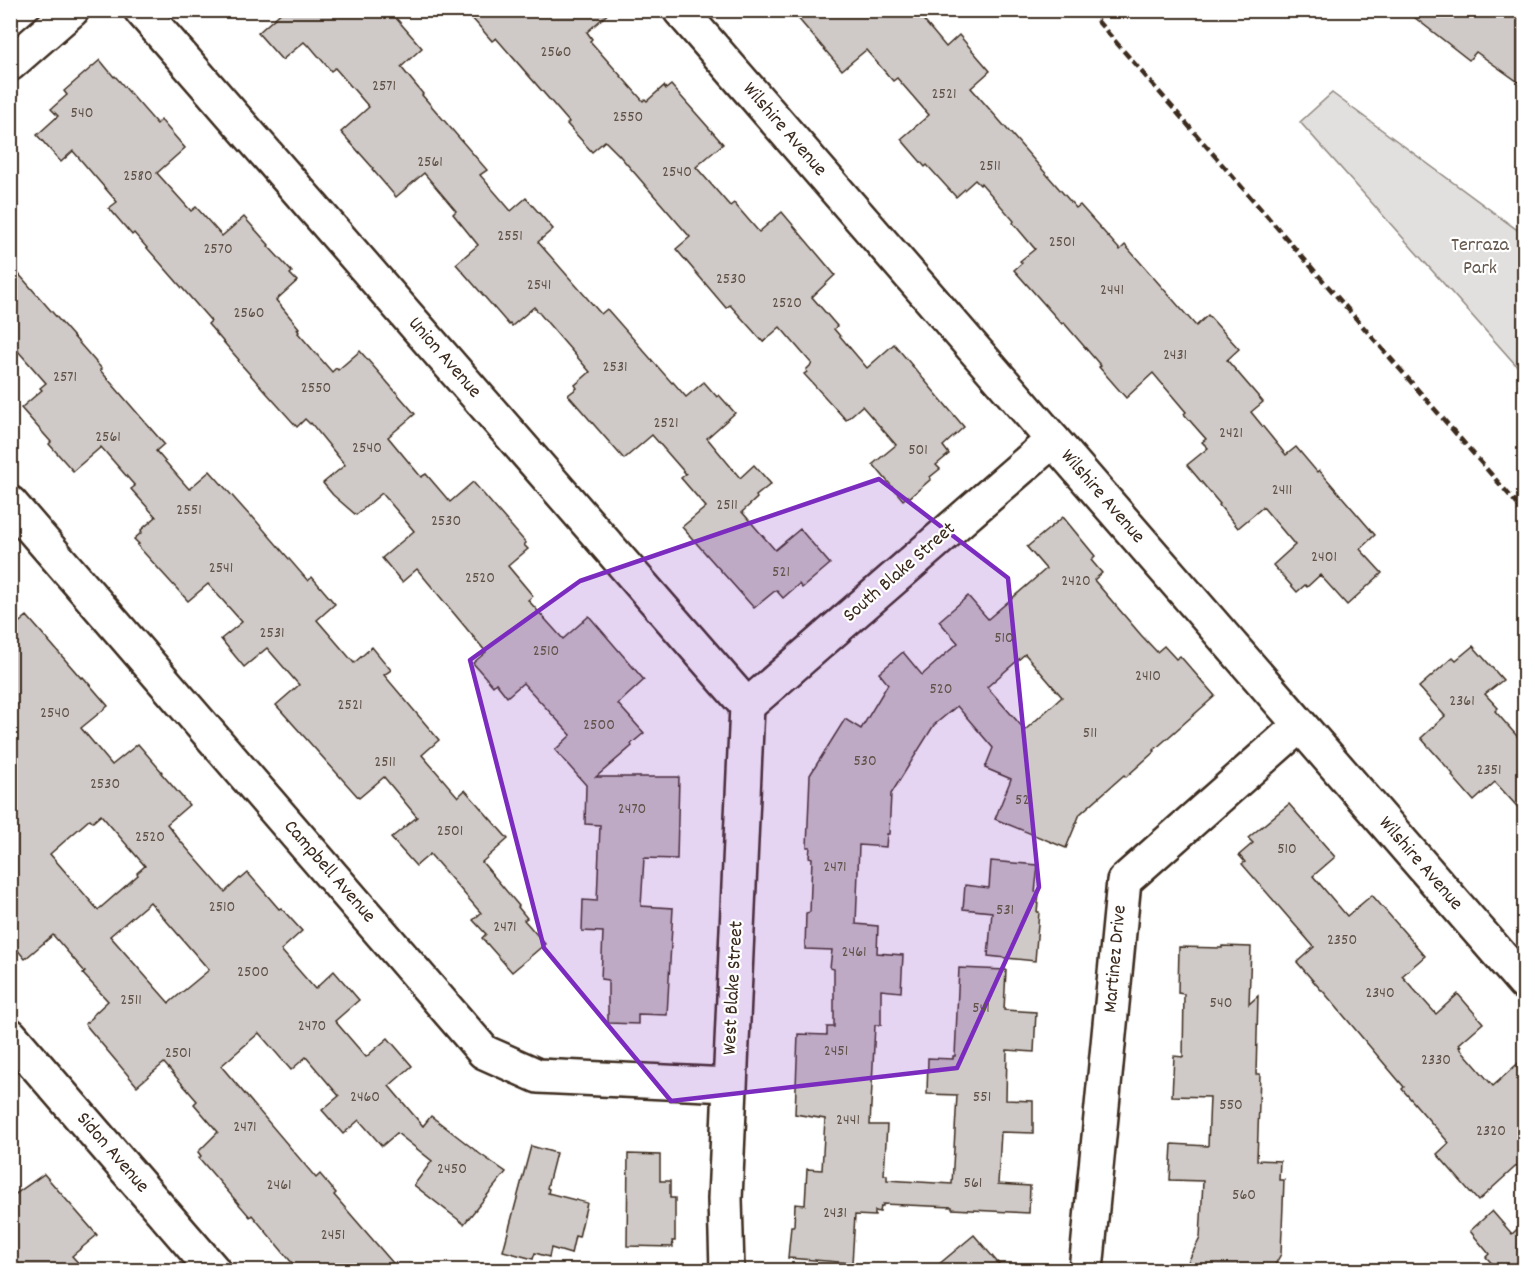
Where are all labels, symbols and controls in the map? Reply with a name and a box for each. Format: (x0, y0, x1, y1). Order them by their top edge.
house number: 2560 (541, 41, 571, 64)
house number: 2571 (372, 75, 396, 98)
street label: Wilshire Avenue (735, 77, 833, 183)
house number: 2521 (932, 83, 956, 106)
house number: 540 (71, 102, 93, 125)
house number: 2550 (613, 106, 643, 129)
house number: 2561 (417, 151, 443, 174)
house number: 2511 (979, 155, 1001, 178)
house number: 2540 (662, 161, 692, 184)
house number: 2580 (123, 165, 153, 188)
house number: 2551 (497, 225, 523, 248)
house number: 2501 (1049, 231, 1075, 254)
park label: Terraza Park (1451, 232, 1510, 283)
house number: 2570 (203, 238, 233, 261)
house number: 2530 (716, 268, 746, 291)
house number: 2541 (527, 274, 551, 297)
house number: 2441 (1100, 279, 1124, 302)
house number: 2520 (772, 292, 802, 315)
house number: 2560 (234, 302, 264, 325)
street label: Union Avenue (401, 311, 487, 405)
house number: 2431 (1163, 344, 1187, 367)
house number: 2531 (602, 356, 628, 379)
house number: 2571 (53, 366, 77, 389)
house number: 2550 (301, 377, 331, 400)
house number: 2521 (654, 412, 678, 435)
house number: 2421 (1219, 422, 1243, 445)
house number: 2561 (95, 426, 121, 449)
house number: 2540 (352, 437, 382, 460)
house number: 501 (908, 439, 928, 462)
street label: Wilshire Avenue (1053, 444, 1151, 550)
house number: 2411 (1272, 479, 1292, 502)
house number: 2511 (716, 494, 738, 517)
house number: 2551 (176, 499, 202, 522)
house number: 2530 (431, 510, 461, 533)
street label: South Blake Street (838, 516, 962, 630)
house number: 2401 (1311, 546, 1337, 569)
house number: 2541 (209, 557, 233, 580)
house number: 521 (772, 561, 790, 584)
house number: 2520 (465, 567, 495, 590)
house number: 2420 (1061, 570, 1091, 593)
house number: 2531 (259, 622, 285, 645)
house number: 510 (994, 627, 1014, 650)
house number: 2510 (533, 640, 559, 663)
house number: 2410 (1135, 665, 1161, 688)
house number: 520 (929, 678, 953, 701)
house number: 2361 (1449, 690, 1475, 713)
house number: 2521 (338, 694, 362, 717)
house number: 2540 (40, 702, 70, 725)
house number: 2500 (583, 714, 615, 737)
house number: 511 (1083, 722, 1097, 745)
house number: 530 (853, 750, 877, 773)
house number: 2511 (374, 751, 396, 774)
house number: 2351 (1476, 759, 1502, 782)
house number: 2530 (90, 773, 120, 796)
house number: 521 (1015, 789, 1033, 812)
house number: 2470 (618, 798, 646, 821)
street label: Wilshire Avenue (1371, 811, 1469, 917)
street label: Campbell Avenue (276, 814, 382, 930)
house number: 2501 (437, 820, 463, 843)
house number: 2520 (135, 826, 165, 849)
house number: 510 (1277, 838, 1297, 861)
house number: 2471 (823, 856, 847, 879)
house number: 2510 (209, 896, 235, 919)
house number: 531 (996, 899, 1014, 922)
street label: Martinez Drive (1097, 904, 1135, 1014)
house number: 2471 (493, 916, 517, 939)
street label: West Blake Street (717, 920, 751, 1056)
house number: 2350 (1327, 929, 1357, 952)
house number: 2461 (842, 941, 866, 964)
house number: 2500 (237, 961, 269, 984)
house number: 2340 (1365, 982, 1395, 1005)
house number: 2511 (120, 989, 142, 1012)
house number: 540 (1210, 992, 1232, 1015)
house number: 541 (972, 997, 990, 1020)
house number: 2470 (298, 1015, 326, 1038)
house number: 2451 (824, 1040, 848, 1063)
house number: 2501 (165, 1042, 191, 1065)
house number: 2330 (1421, 1049, 1451, 1072)
house number: 2460 (350, 1086, 380, 1109)
house number: 551 (973, 1086, 991, 1109)
house number: 550 (1219, 1094, 1243, 1117)
street label: Sidon Avenue (69, 1106, 155, 1200)
house number: 2441 (836, 1109, 860, 1132)
house number: 2471 (233, 1116, 257, 1139)
house number: 2320 (1476, 1120, 1506, 1143)
house number: 2450 (437, 1158, 467, 1181)
house number: 561 (964, 1172, 982, 1195)
house number: 2461 (267, 1174, 291, 1197)
house number: 560 (1232, 1184, 1256, 1207)
house number: 2431 (823, 1202, 847, 1225)
house number: 2451 (321, 1224, 345, 1247)

